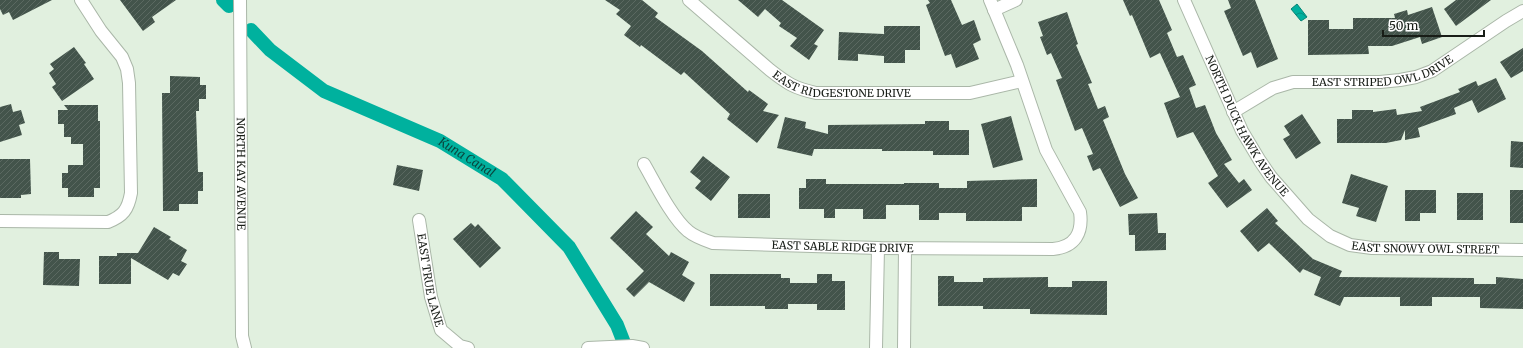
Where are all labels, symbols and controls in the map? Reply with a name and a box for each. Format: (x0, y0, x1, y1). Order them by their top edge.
scale bar (1383, 12, 1484, 38)
text: 50 m (1389, 18, 1418, 33)
street label: EAST STRIPED OWL DRIVE (1312, 52, 1456, 89)
street label: NORTH DUCK HAWK AVENUE (1202, 53, 1292, 199)
street label: EAST RIDGESTONE DRIVE (770, 68, 911, 100)
street label: NORTH KAY AVENUE (234, 117, 248, 231)
water label: Kuna Canal (435, 133, 498, 180)
street label: EAST TRUE LANE (414, 232, 447, 328)
street label: EAST SABLE RIDGE DRIVE (771, 238, 914, 255)
street label: EAST SNOWY OWL STREET (1351, 238, 1500, 257)

